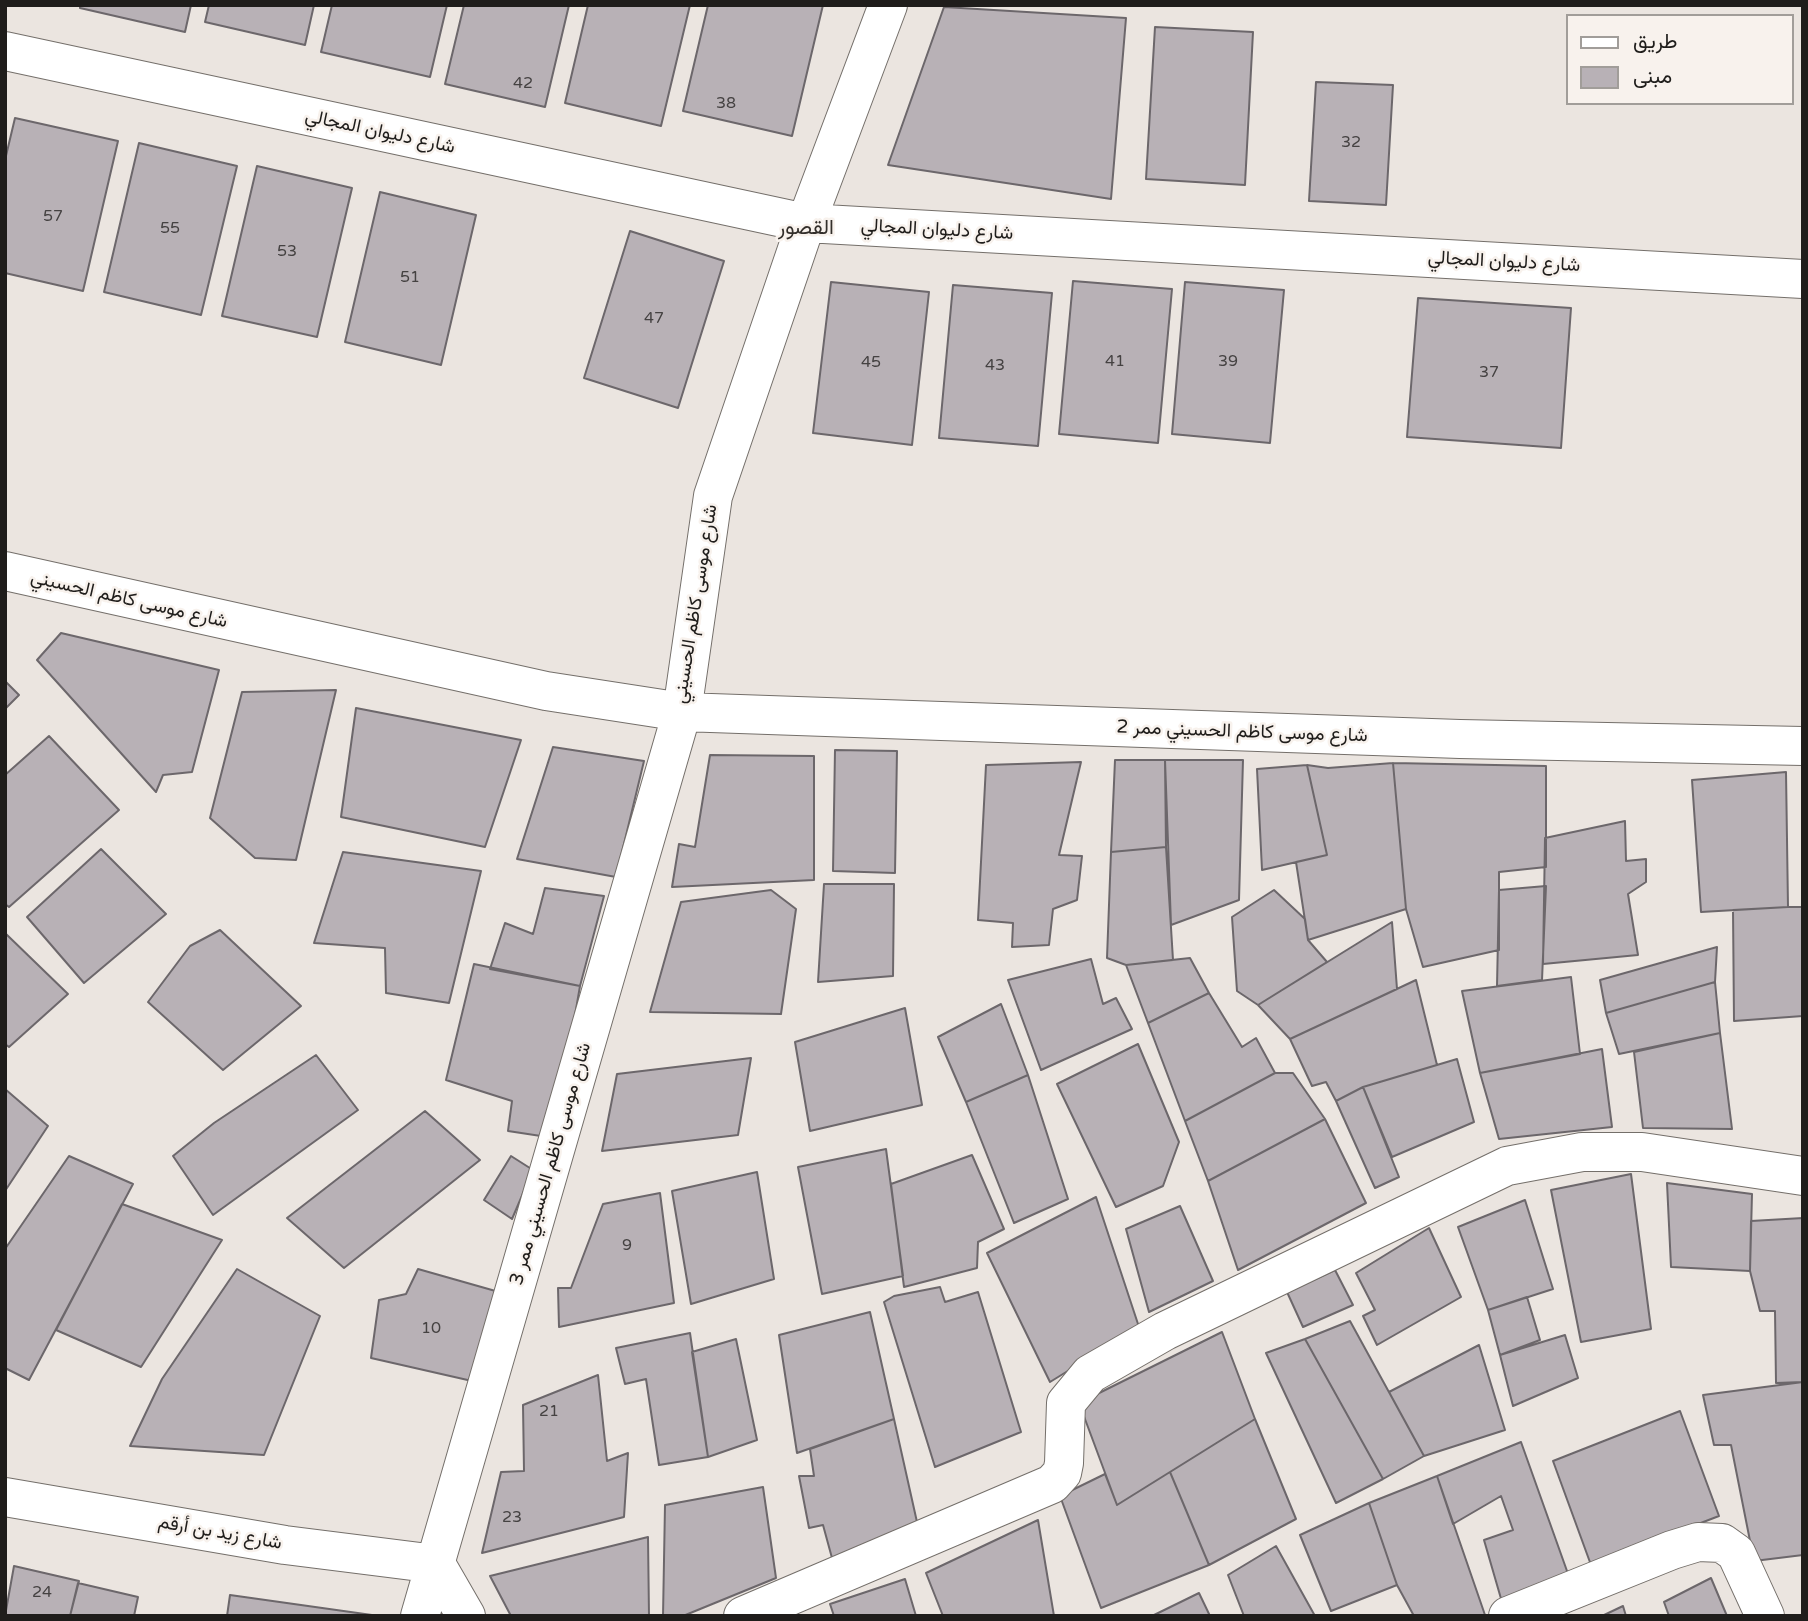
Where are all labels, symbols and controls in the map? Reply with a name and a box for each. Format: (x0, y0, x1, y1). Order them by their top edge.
legend (1566, 14, 1794, 105)
text: طريق (1633, 29, 1678, 54)
text: مبنى (1633, 64, 1672, 89)
house number: 42 (513, 74, 533, 94)
house number: 38 (716, 94, 736, 114)
street label: شارع دليوان المجالي (303, 105, 457, 159)
house number: 32 (1341, 133, 1361, 153)
house number: 57 (43, 207, 63, 227)
district label: القصور (778, 215, 834, 241)
street label: شارع دليوان المجالي (860, 215, 1014, 245)
house number: 55 (160, 219, 180, 239)
house number: 53 (277, 242, 297, 262)
street label: شارع دليوان المجالي (1427, 247, 1581, 277)
house number: 51 (400, 268, 420, 288)
house number: 47 (644, 309, 664, 329)
house number: 41 (1105, 352, 1125, 372)
house number: 39 (1218, 352, 1238, 372)
house number: 45 (861, 353, 881, 373)
house number: 43 (985, 356, 1005, 376)
house number: 37 (1479, 363, 1499, 383)
street label: شارع موسى كاظم الحسيني (669, 503, 723, 705)
street label: شارع موسى كاظم الحسيني (28, 566, 230, 634)
street label: شارع موسى كاظم الحسيني ممر 2 (1116, 716, 1368, 748)
street label: شارع موسى كاظم الحسيني ممر 3 (505, 1040, 597, 1288)
house number: 9 (622, 1236, 632, 1256)
house number: 10 (421, 1319, 441, 1339)
house number: 21 (539, 1402, 559, 1422)
house number: 23 (502, 1508, 522, 1528)
street label: شارع زيد بن أرقم (156, 1511, 284, 1555)
house number: 24 (32, 1583, 52, 1603)

